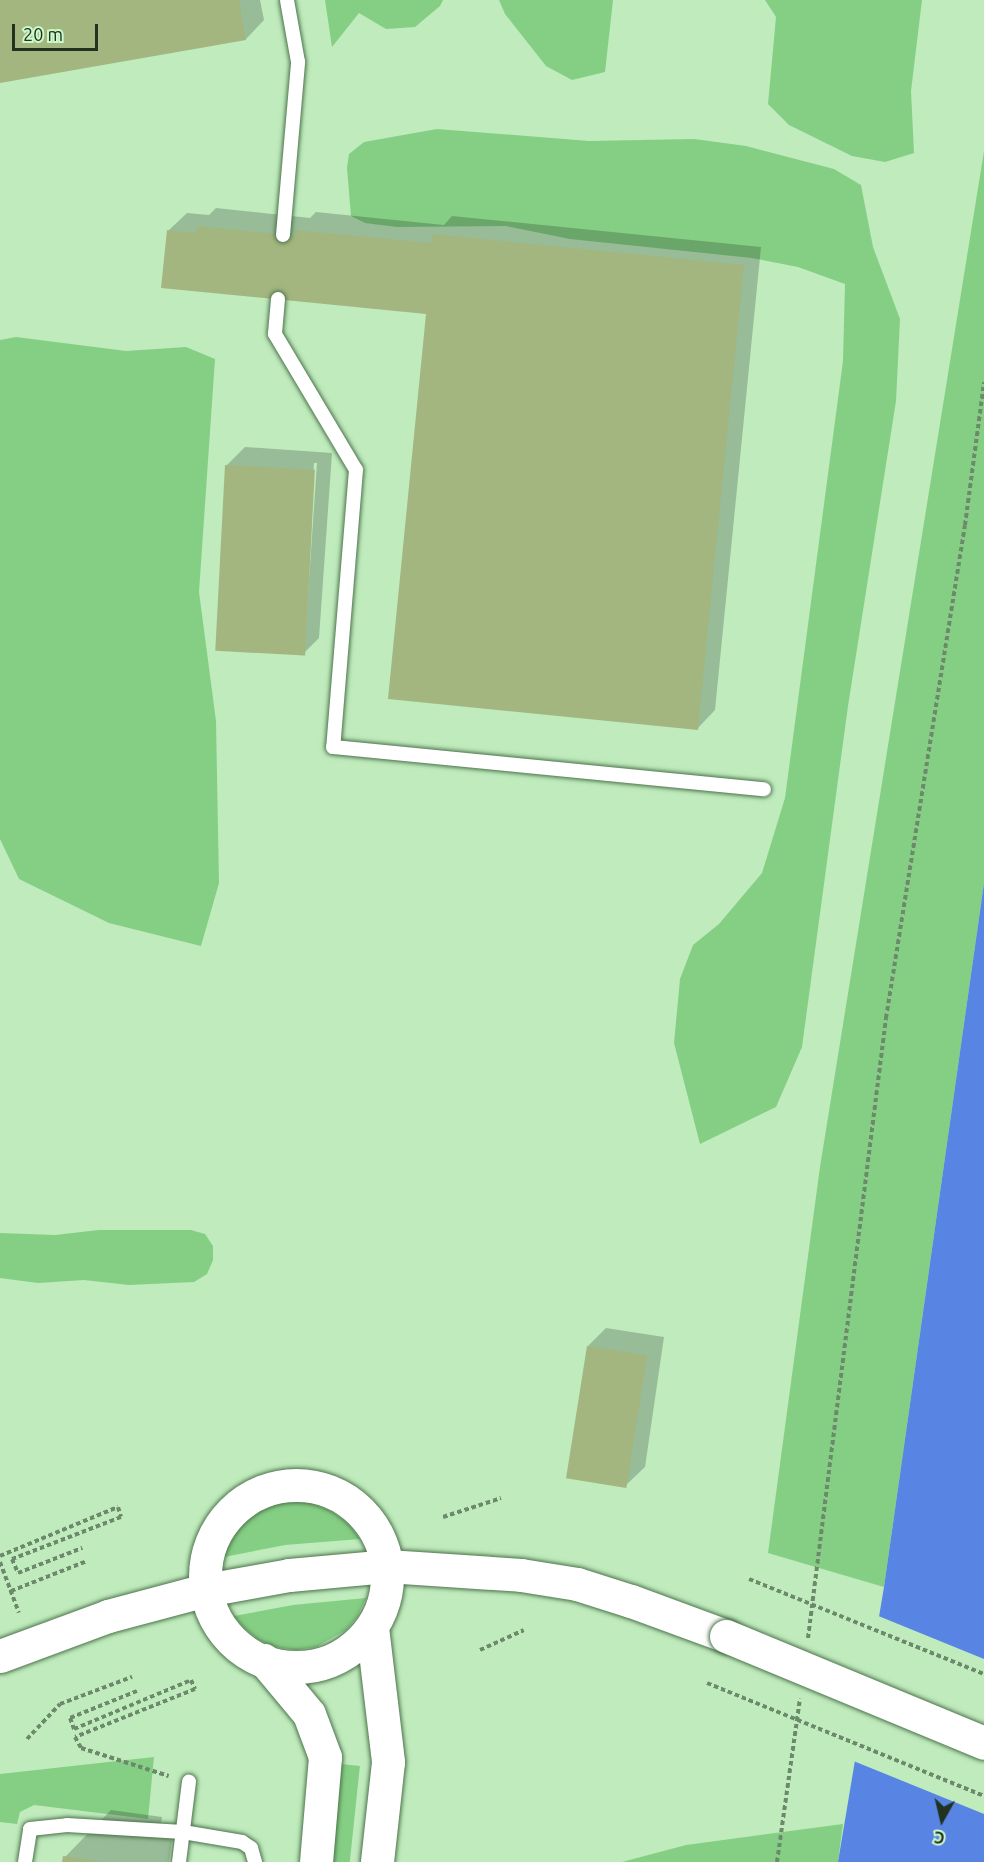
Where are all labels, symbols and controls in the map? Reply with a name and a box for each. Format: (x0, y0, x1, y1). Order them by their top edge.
scale bar (15, 12, 100, 50)
text: 20 m (23, 24, 63, 44)
north arrow (912, 1790, 972, 1850)
text: С (933, 1828, 946, 1847)

